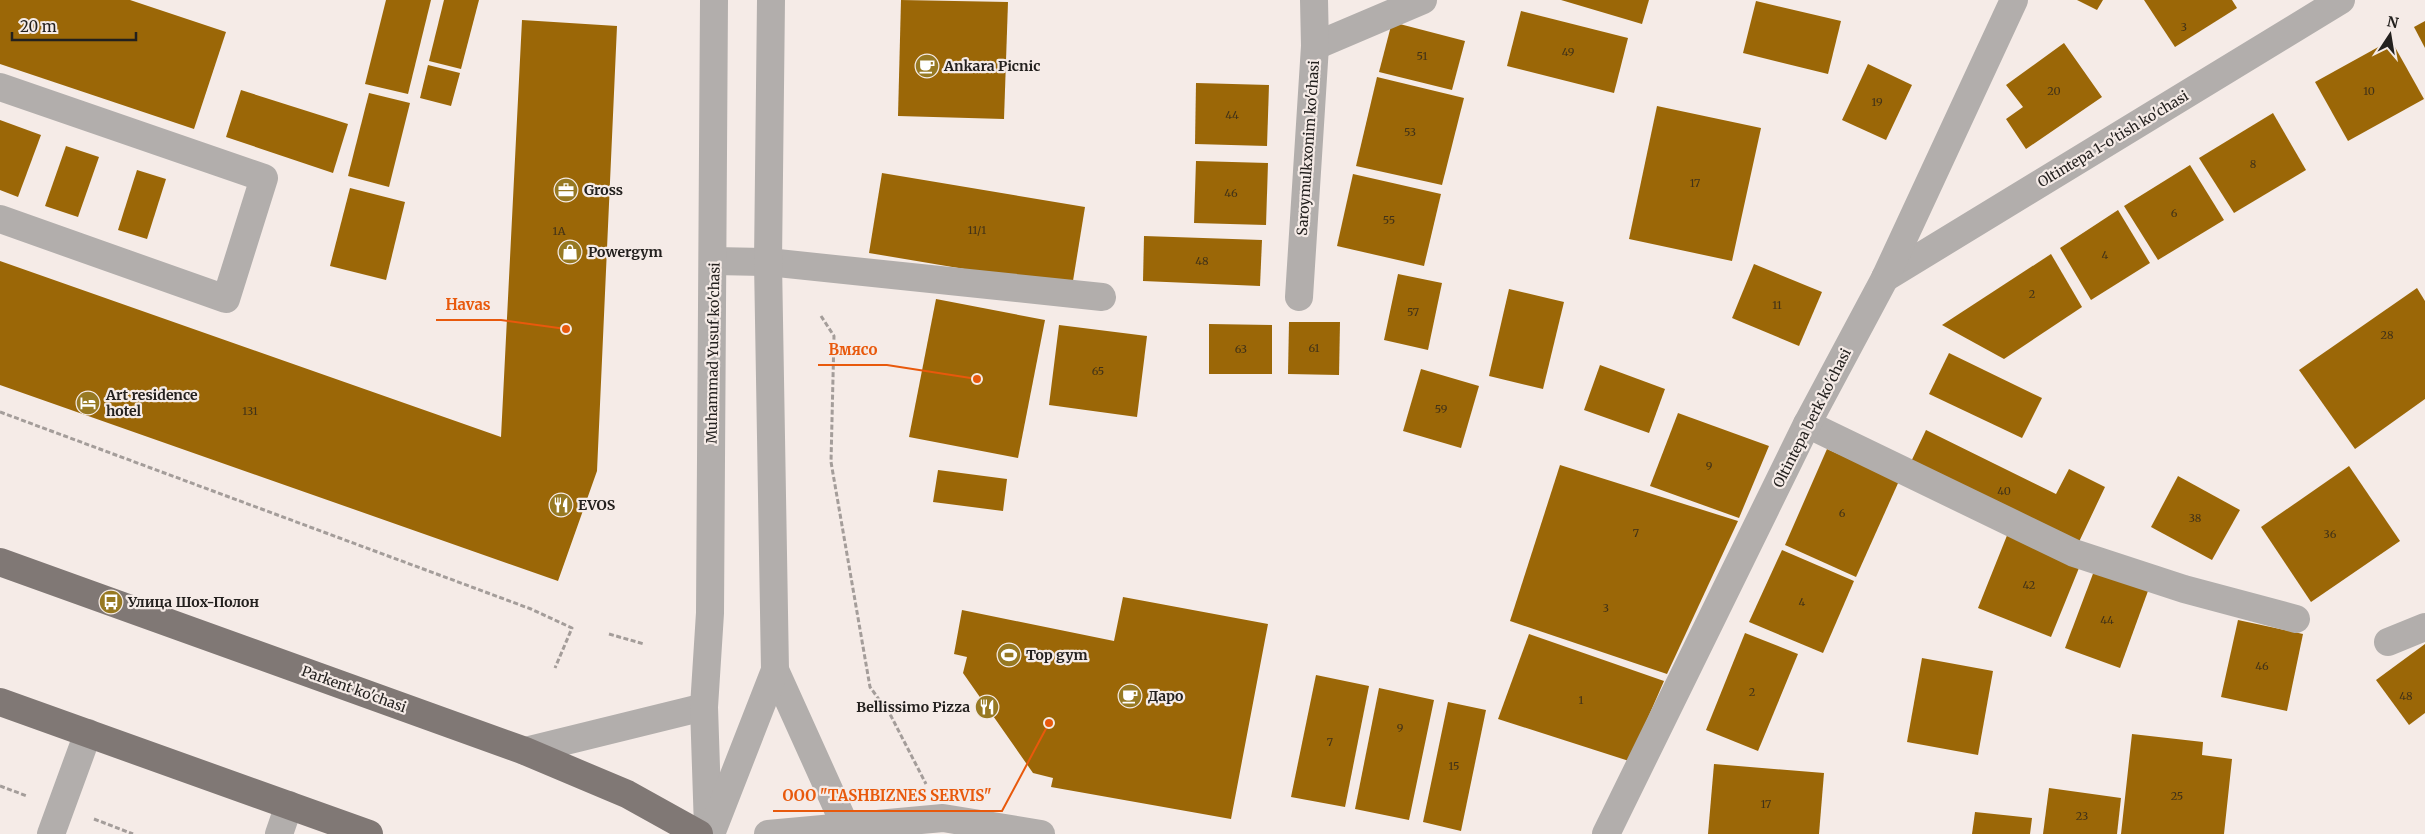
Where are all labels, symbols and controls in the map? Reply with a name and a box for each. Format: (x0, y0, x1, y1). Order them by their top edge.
scale bar (12, 10, 136, 42)
north arrow (2365, 10, 2415, 60)
text: N (2385, 12, 2400, 32)
text: 20 m (20, 17, 57, 36)
house number: 3 (2181, 20, 2187, 34)
house number: 49 (1562, 45, 1575, 59)
house number: 51 (1417, 49, 1427, 63)
cafe icon: Ankara Picnic (914, 53, 940, 79)
place label: Ankara Picnic (943, 57, 1040, 75)
street label: Saroymulkxonim ko'chasi (1293, 59, 1323, 236)
house number: 20 (2047, 84, 2061, 98)
house number: 10 (2363, 84, 2375, 98)
street label: Oltintepa 1-o'tish ko'chasi (2034, 87, 2192, 191)
house number: 19 (1871, 95, 1883, 109)
house number: 44 (1225, 108, 1239, 122)
house number: 53 (1404, 125, 1416, 139)
house number: 8 (2250, 157, 2257, 171)
house number: 17 (1690, 176, 1700, 190)
office icon: Gross (553, 177, 579, 203)
place label: Gross (584, 181, 623, 199)
house number: 46 (1224, 186, 1238, 200)
house number: 6 (2171, 206, 2178, 220)
house number: 55 (1383, 213, 1395, 227)
house number: 11/1 (968, 223, 986, 237)
house number: 1А (553, 224, 566, 238)
shop icon: Powergym (557, 239, 583, 265)
place label: Powergym (588, 243, 663, 261)
house number: 4 (2102, 248, 2109, 262)
house number: 48 (1195, 254, 1209, 268)
street label: Muhammad Yusuf ko'chasi (702, 262, 724, 444)
house number: 2 (2029, 287, 2035, 301)
callout: Havas (436, 290, 501, 320)
text: Havas (445, 295, 491, 314)
house number: 11 (1772, 298, 1782, 312)
house number: 57 (1407, 305, 1419, 319)
house number: 28 (2381, 328, 2394, 342)
callout: Вмясо (818, 335, 887, 365)
text: Вмясо (829, 340, 877, 359)
house number: 61 (1309, 341, 1319, 355)
house number: 63 (1235, 342, 1247, 356)
street label: Oltintepa berk ko'chasi (1769, 345, 1855, 491)
house number: 65 (1092, 364, 1104, 378)
place label: Art residence hotel (105, 386, 198, 420)
hotel icon: Art residence hotel (75, 390, 101, 416)
house number: 59 (1435, 402, 1448, 416)
house number: 131 (242, 404, 258, 418)
house number: 9 (1706, 459, 1713, 473)
house number: 40 (1997, 484, 2011, 498)
restaurant icon: EVOS (548, 492, 574, 518)
place label: EVOS (578, 496, 616, 514)
house number: 6 (1839, 506, 1846, 520)
house number: 38 (2189, 511, 2202, 525)
house number: 7 (1633, 526, 1639, 540)
house number: 36 (2324, 527, 2337, 541)
house number: 42 (2023, 578, 2035, 592)
bus stop icon: Улица Шох-Полон (98, 589, 124, 615)
place label: Улица Шох-Полон (127, 593, 259, 611)
house number: 4 (1799, 595, 1806, 609)
house number: 3 (1603, 601, 1609, 615)
house number: 44 (2100, 613, 2114, 627)
sports icon: Top gym (996, 642, 1022, 668)
place label: Top gym (1026, 646, 1088, 664)
house number: 46 (2255, 659, 2269, 673)
street label: Parkent ko'chasi (299, 662, 409, 716)
cafe icon: Даро (1117, 683, 1143, 709)
house number: 2 (1749, 685, 1755, 699)
place label: Даро (1148, 687, 1183, 705)
house number: 48 (2399, 689, 2413, 703)
house number: 1 (1579, 693, 1584, 707)
restaurant icon: Bellissimo Pizza (974, 694, 1000, 720)
place label: Bellissimo Pizza (856, 698, 970, 716)
house number: 9 (1397, 721, 1404, 735)
house number: 7 (1327, 735, 1333, 749)
house number: 15 (1448, 759, 1460, 773)
callout: ООО "TASHBIZNES SERVIS" (773, 781, 1002, 811)
text: ООО "TASHBIZNES SERVIS" (782, 786, 992, 805)
house number: 25 (2171, 789, 2183, 803)
house number: 17 (1761, 797, 1771, 811)
house number: 23 (2076, 809, 2088, 823)

